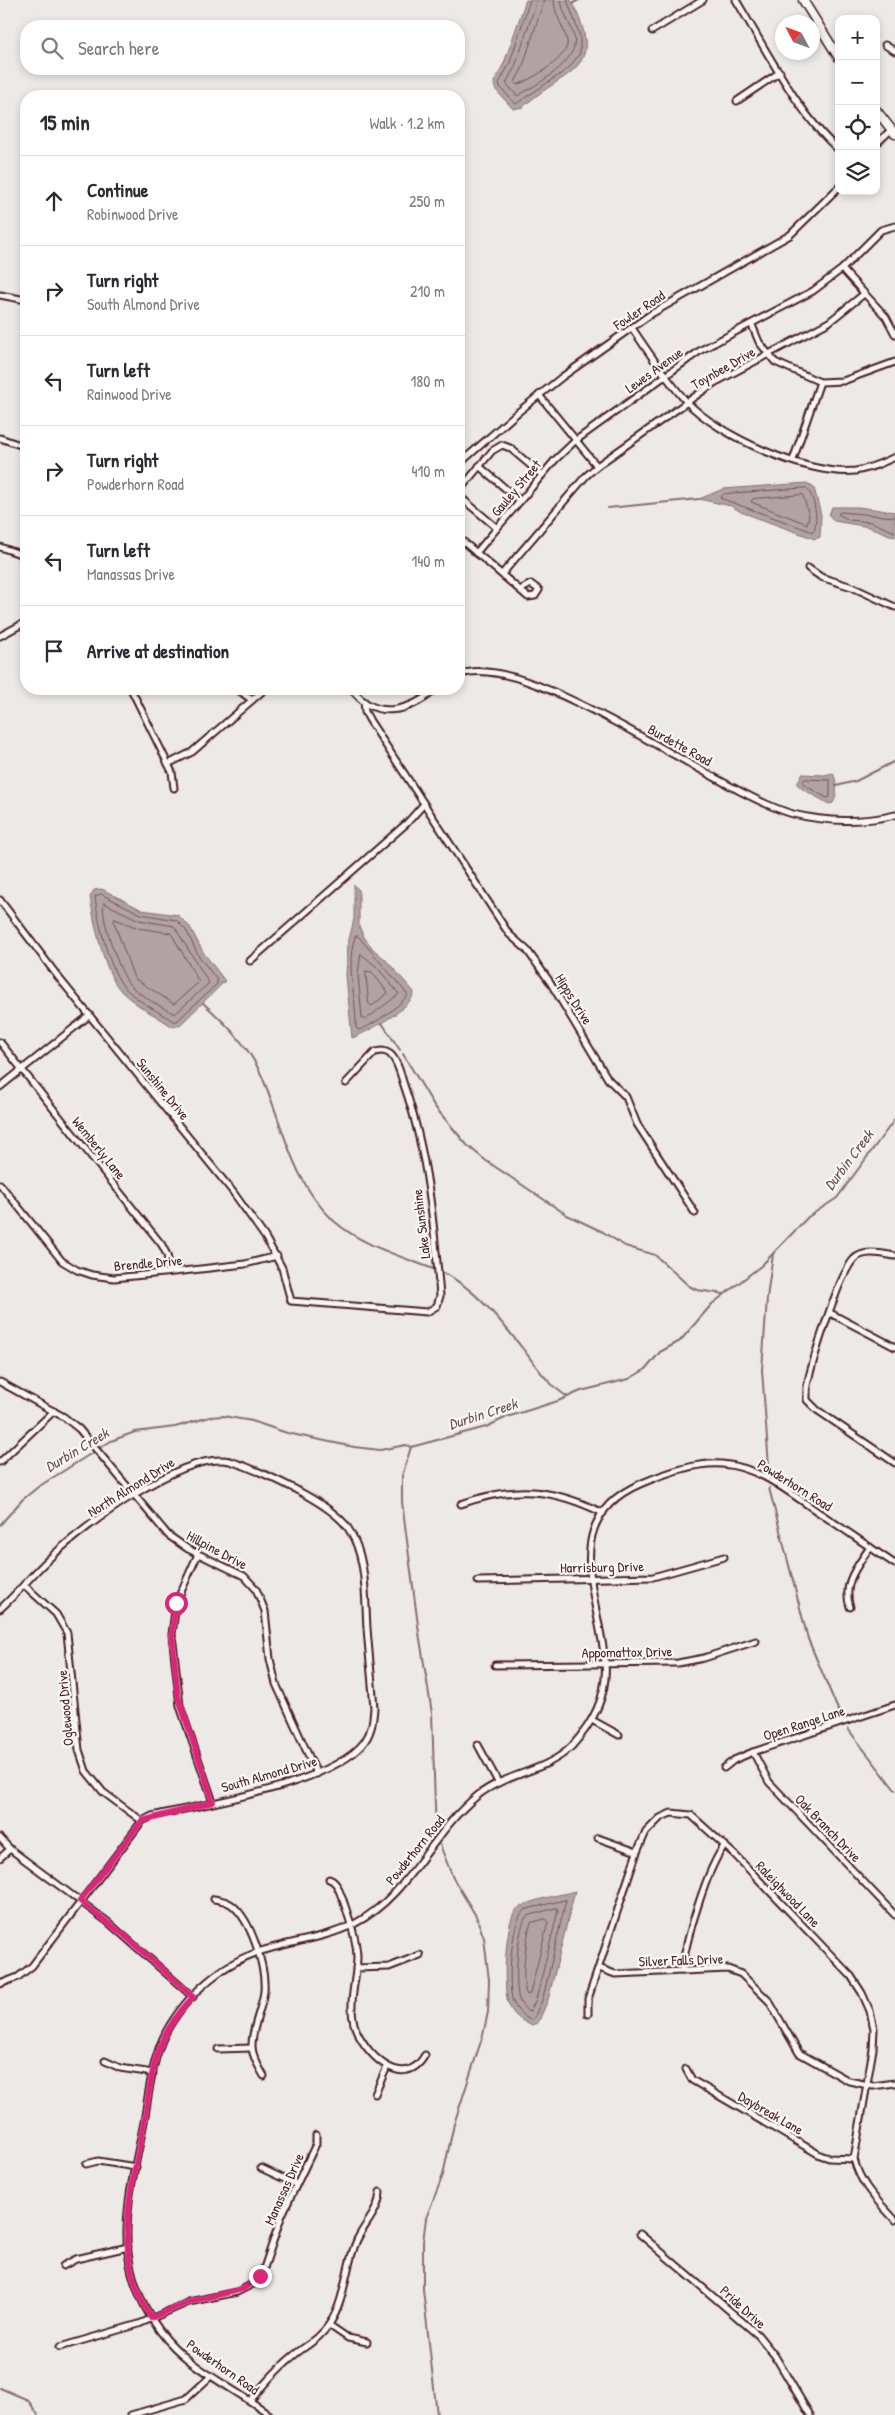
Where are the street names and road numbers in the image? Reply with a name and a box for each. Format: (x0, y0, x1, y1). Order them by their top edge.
street label: Fowler Road (608, 285, 669, 334)
street label: Toynbee Drive (687, 341, 759, 394)
street label: Lewes Avenue (621, 342, 687, 397)
street label: Gauley Street (486, 455, 546, 521)
street label: Burdette Road (645, 719, 716, 770)
street label: Hipps Drive (551, 970, 598, 1029)
street label: Sunshine Drive (133, 1054, 194, 1124)
street label: Wemberly Lane (67, 1112, 131, 1184)
street label: Lake Sunshine (407, 1188, 434, 1260)
street label: Brendle Drive (113, 1250, 183, 1275)
street label: North Almond Drive (84, 1452, 178, 1521)
street label: Powderhorn Road (754, 1454, 837, 1515)
street label: Hillpine Drive (183, 1526, 251, 1575)
street label: Harrisburg Drive (560, 1556, 645, 1578)
street label: Appomattox Drive (582, 1641, 673, 1663)
street label: Oglewood Drive (52, 1669, 78, 1747)
street label: Open Range Lane (761, 1700, 848, 1746)
street label: South Almond Drive (219, 1751, 319, 1796)
street label: Oak Branch Drive (791, 1790, 866, 1866)
street label: Powderhorn Road (381, 1810, 449, 1889)
street label: Raleighwood Lane (751, 1856, 825, 1932)
street label: Silver Falls Drive (638, 1949, 724, 1970)
street label: Daybreak Lane (735, 2086, 808, 2140)
street label: Manassas Drive (259, 2149, 308, 2228)
street label: Pride Drive (716, 2281, 771, 2333)
street label: Powderhorn Road (183, 2335, 264, 2399)

